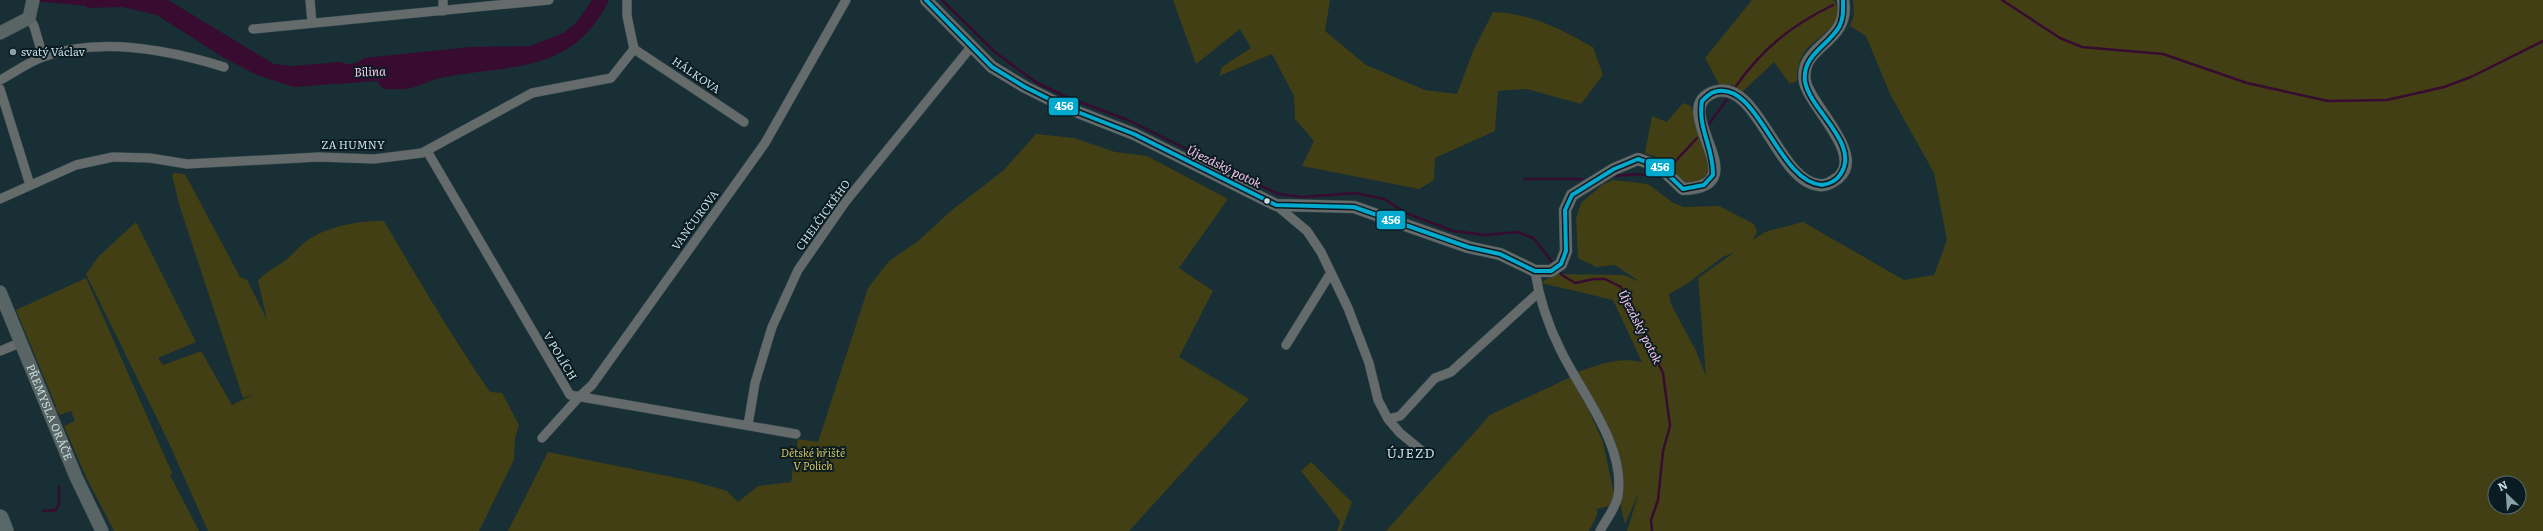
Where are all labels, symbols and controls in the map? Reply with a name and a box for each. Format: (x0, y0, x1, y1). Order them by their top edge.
place label: svatý Václav (21, 43, 86, 59)
marker: svatý Václav (8, 47, 18, 57)
street label: HÁLKOVA (669, 52, 724, 96)
water label: Bílina (354, 61, 386, 81)
line badge: 456 (1048, 97, 1079, 116)
text: 456 (1054, 97, 1074, 113)
street label: ZA HUMNY (321, 136, 385, 152)
water label: Újezdský potok (1184, 140, 1265, 192)
line badge: 456 (1645, 158, 1675, 177)
text: 456 (1650, 158, 1670, 174)
street label: CHELČICKÉHO (791, 176, 853, 253)
street label: VANČUROVA (667, 186, 722, 253)
unlabelled marker (1262, 196, 1272, 206)
line badge: 456 (1376, 210, 1406, 230)
text: 456 (1381, 211, 1401, 227)
water label: Újezdský potok (1614, 286, 1668, 367)
street label: V POLÍCH (540, 328, 582, 383)
street label: PŘEMYSLA ORÁČE (23, 361, 77, 462)
district label: ÚJEZD (1387, 443, 1435, 462)
park label: Dětské hřiště V Polích (781, 444, 845, 473)
north arrow (2487, 475, 2527, 515)
text: N (2495, 476, 2510, 494)

